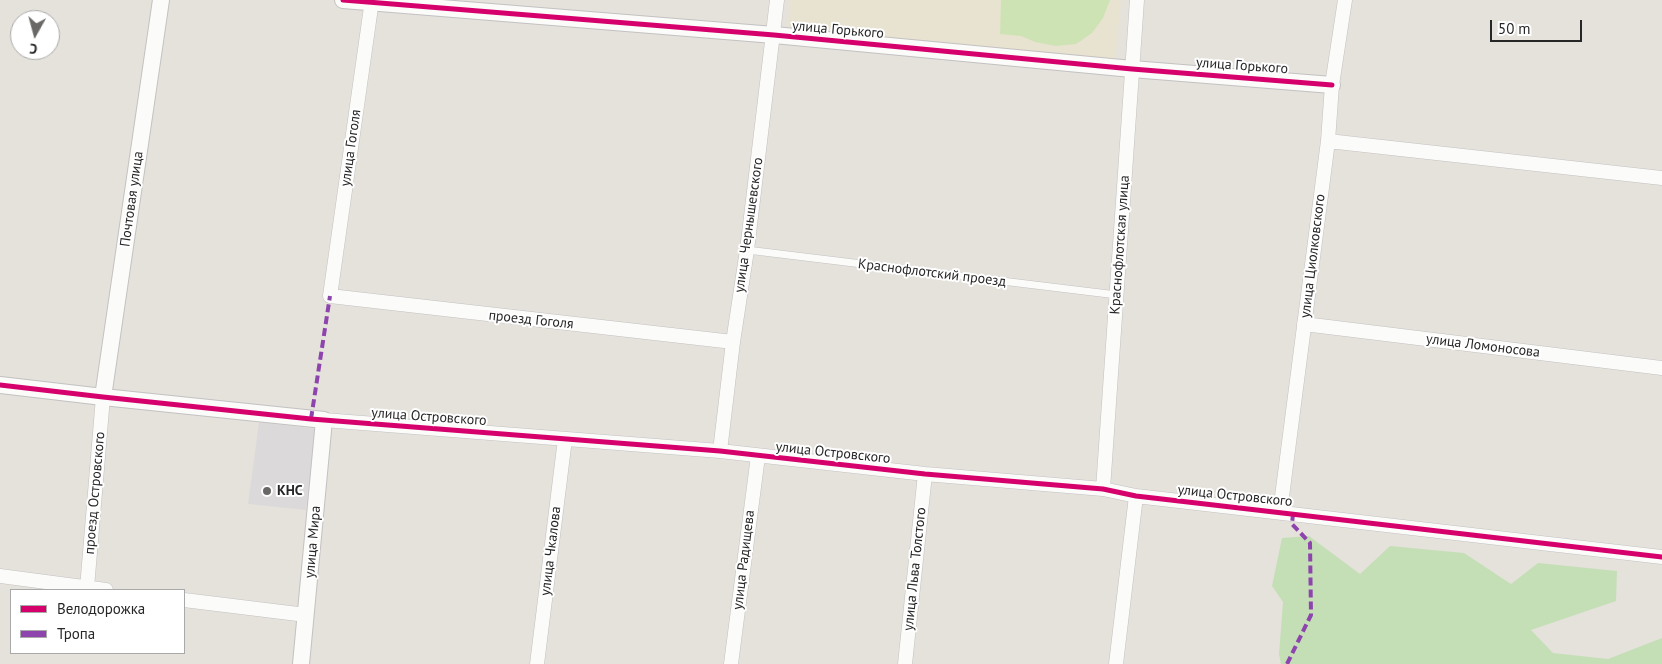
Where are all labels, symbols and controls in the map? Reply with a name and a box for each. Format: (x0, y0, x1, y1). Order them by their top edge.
north arrow (10, 10, 60, 60)
scale bar (1492, 10, 1584, 42)
street label: улица Горького (791, 18, 885, 42)
text: 50 m (1498, 19, 1531, 38)
text: С (28, 39, 38, 58)
street label: улица Горького (1195, 54, 1289, 78)
street label: улица Гоголя (337, 108, 365, 188)
street label: Почтовая улица (117, 150, 147, 248)
street label: улица Чернышевского (731, 156, 767, 294)
street label: Краснофлотская улица (1107, 175, 1133, 315)
street label: улица Циолковского (1297, 193, 1329, 319)
street label: Краснофлотский проезд (857, 256, 1007, 290)
street label: проезд Гоголя (488, 307, 574, 333)
street label: улица Ломоносова (1425, 331, 1541, 361)
street label: улица Островского (371, 405, 487, 429)
street label: проезд Островского (81, 431, 109, 555)
street label: улица Островского (775, 439, 891, 467)
street label: улица Островского (1177, 482, 1293, 510)
place label: КНС (277, 483, 303, 499)
marker: КНС (261, 485, 273, 497)
street label: улица Мира (301, 505, 325, 579)
street label: улица Чкалова (537, 505, 565, 597)
street label: улица Льва Толстого (900, 506, 930, 632)
street label: улица Радищева (730, 509, 758, 611)
legend (10, 589, 185, 654)
text: Велодорожка (57, 599, 145, 618)
text: Тропа (57, 624, 95, 643)

